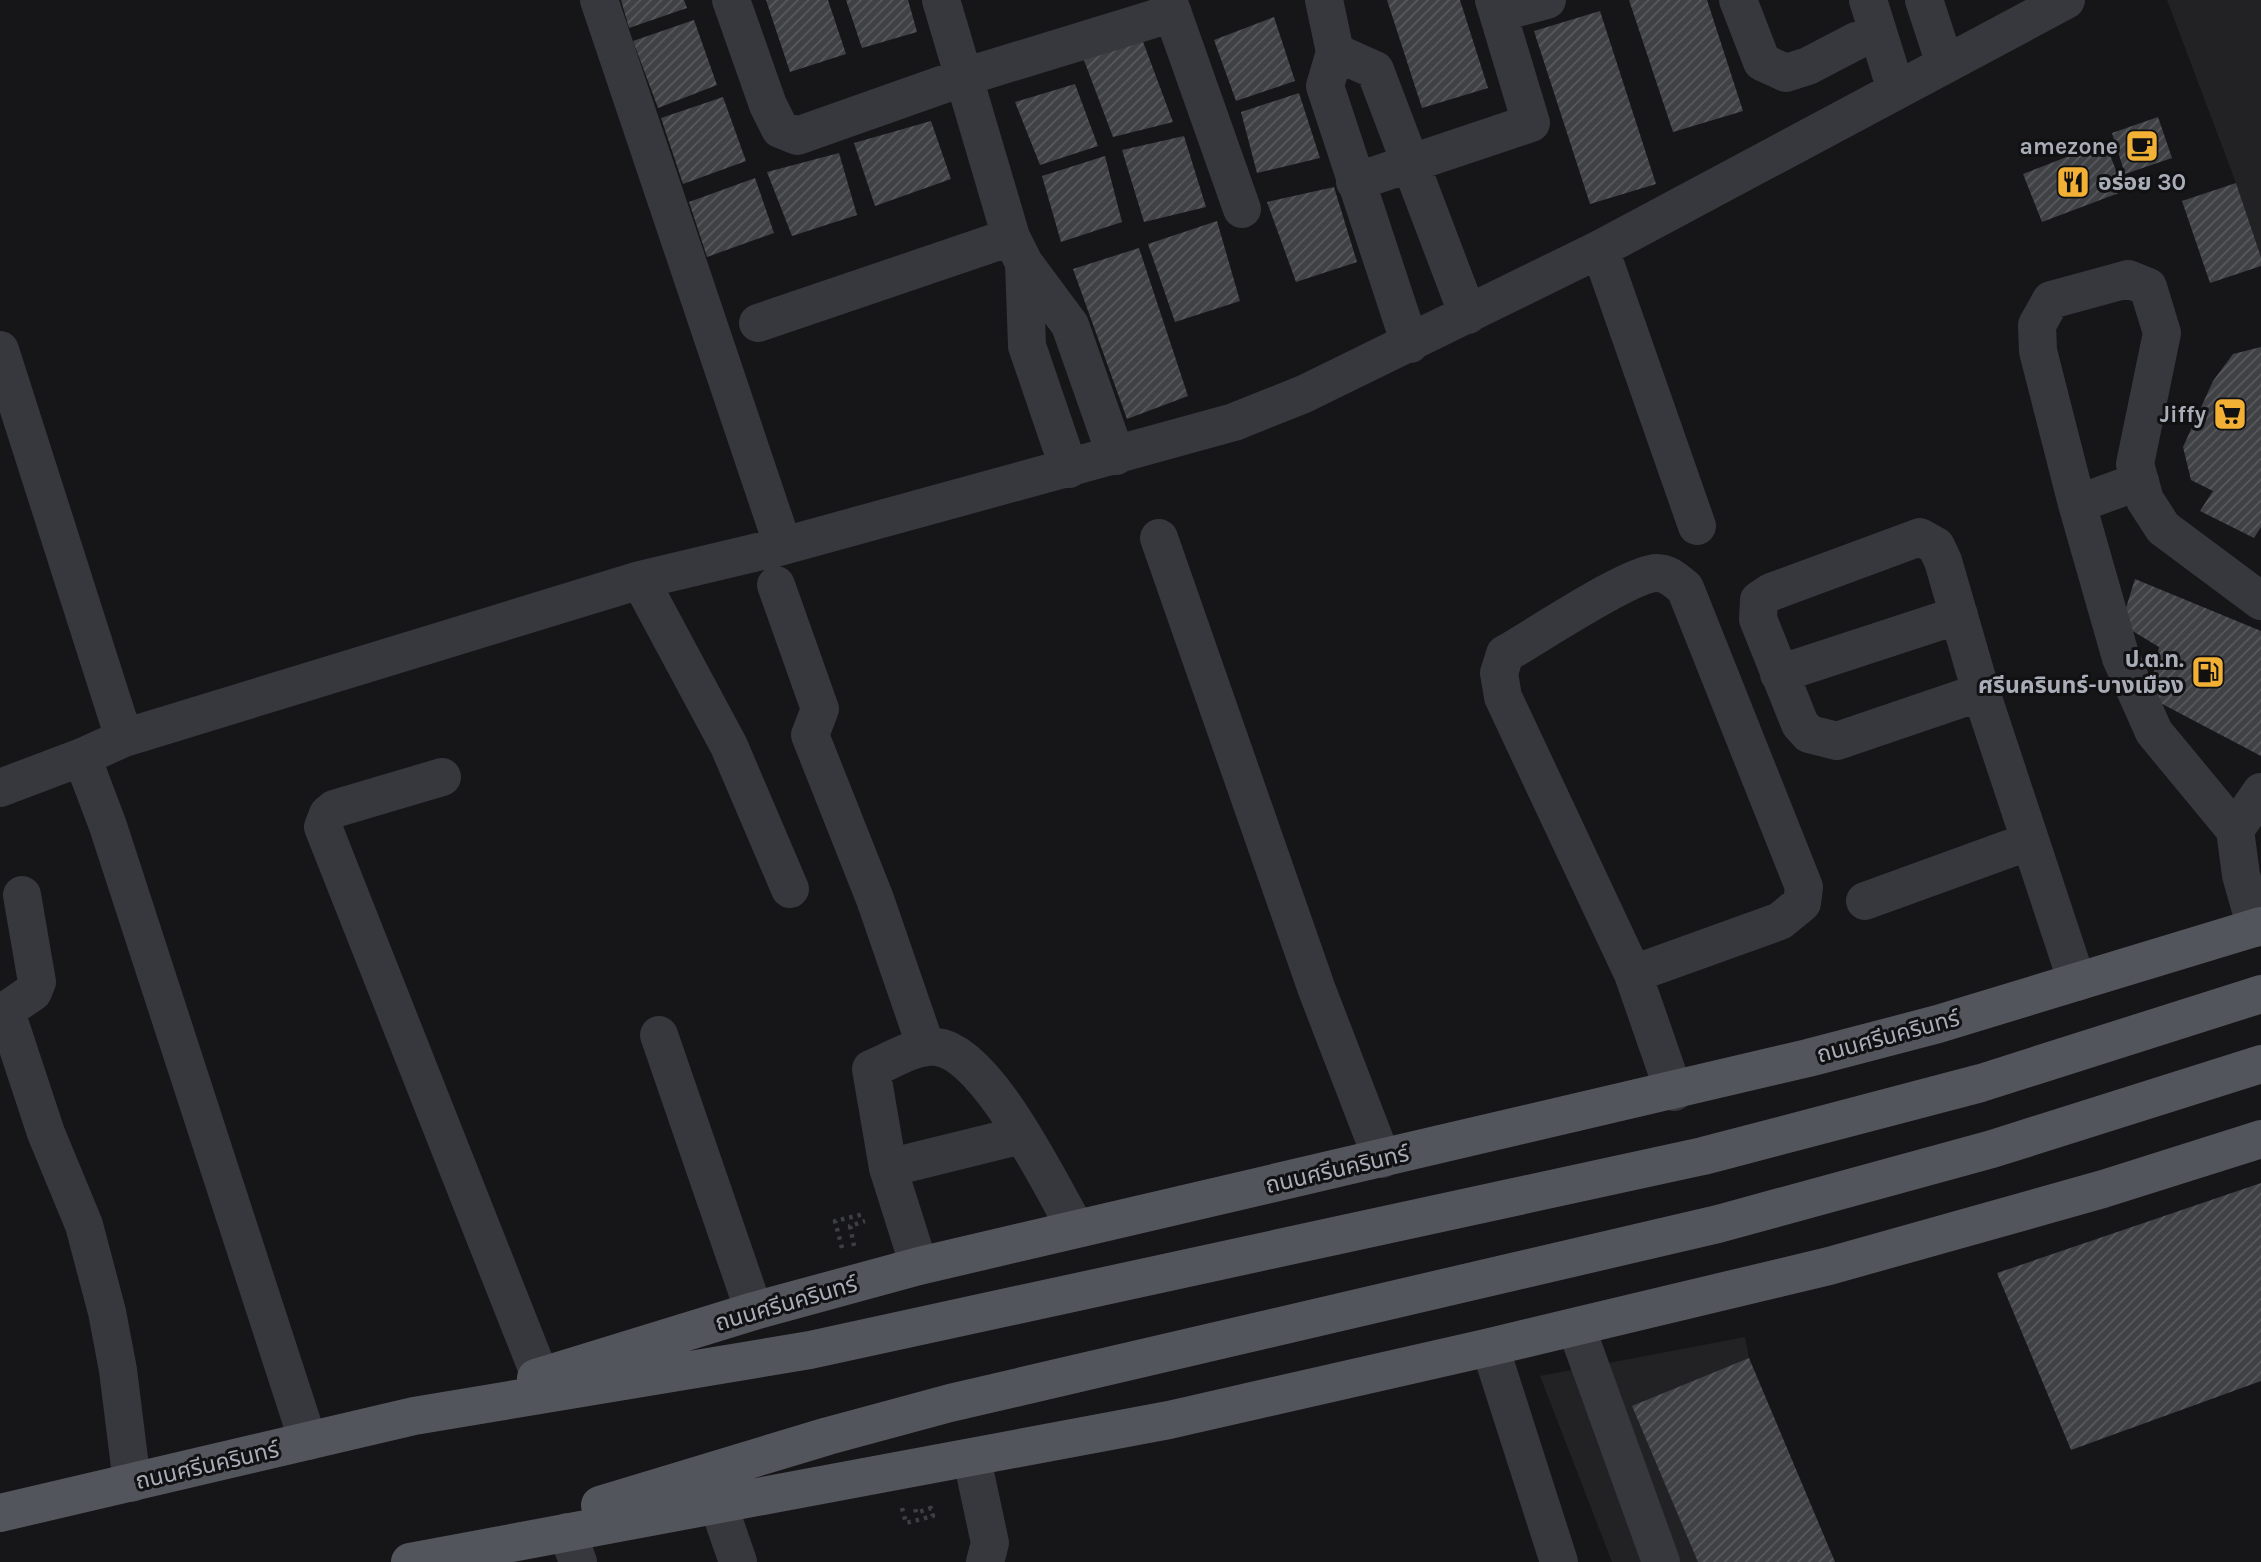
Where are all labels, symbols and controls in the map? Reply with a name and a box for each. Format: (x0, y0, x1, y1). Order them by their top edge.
cafe icon: amezone (2123, 127, 2161, 165)
place label: amezone (2020, 133, 2118, 160)
restaurant icon: อร่อย 30 (2054, 163, 2092, 201)
place label: อร่อย 30 (2098, 169, 2186, 196)
supermarket icon: Jiffy (2211, 395, 2249, 433)
place label: Jiffy (2160, 401, 2206, 428)
place label: ป.ต.ท. ศรีนครินทร์-บางเมือง (1978, 646, 2184, 699)
fuel station icon: ป.ต.ท. ศรีนครินทร์-บางเมือง (2189, 653, 2227, 691)
street label: ถนนศรีนครินทร์ (1814, 1004, 1963, 1068)
street label: ถนนศรีนครินทร์ (1263, 1140, 1413, 1199)
street label: ถนนศรีนครินทร์ (712, 1270, 861, 1337)
street label: ถนนศรีนครินทร์ (133, 1436, 283, 1495)

